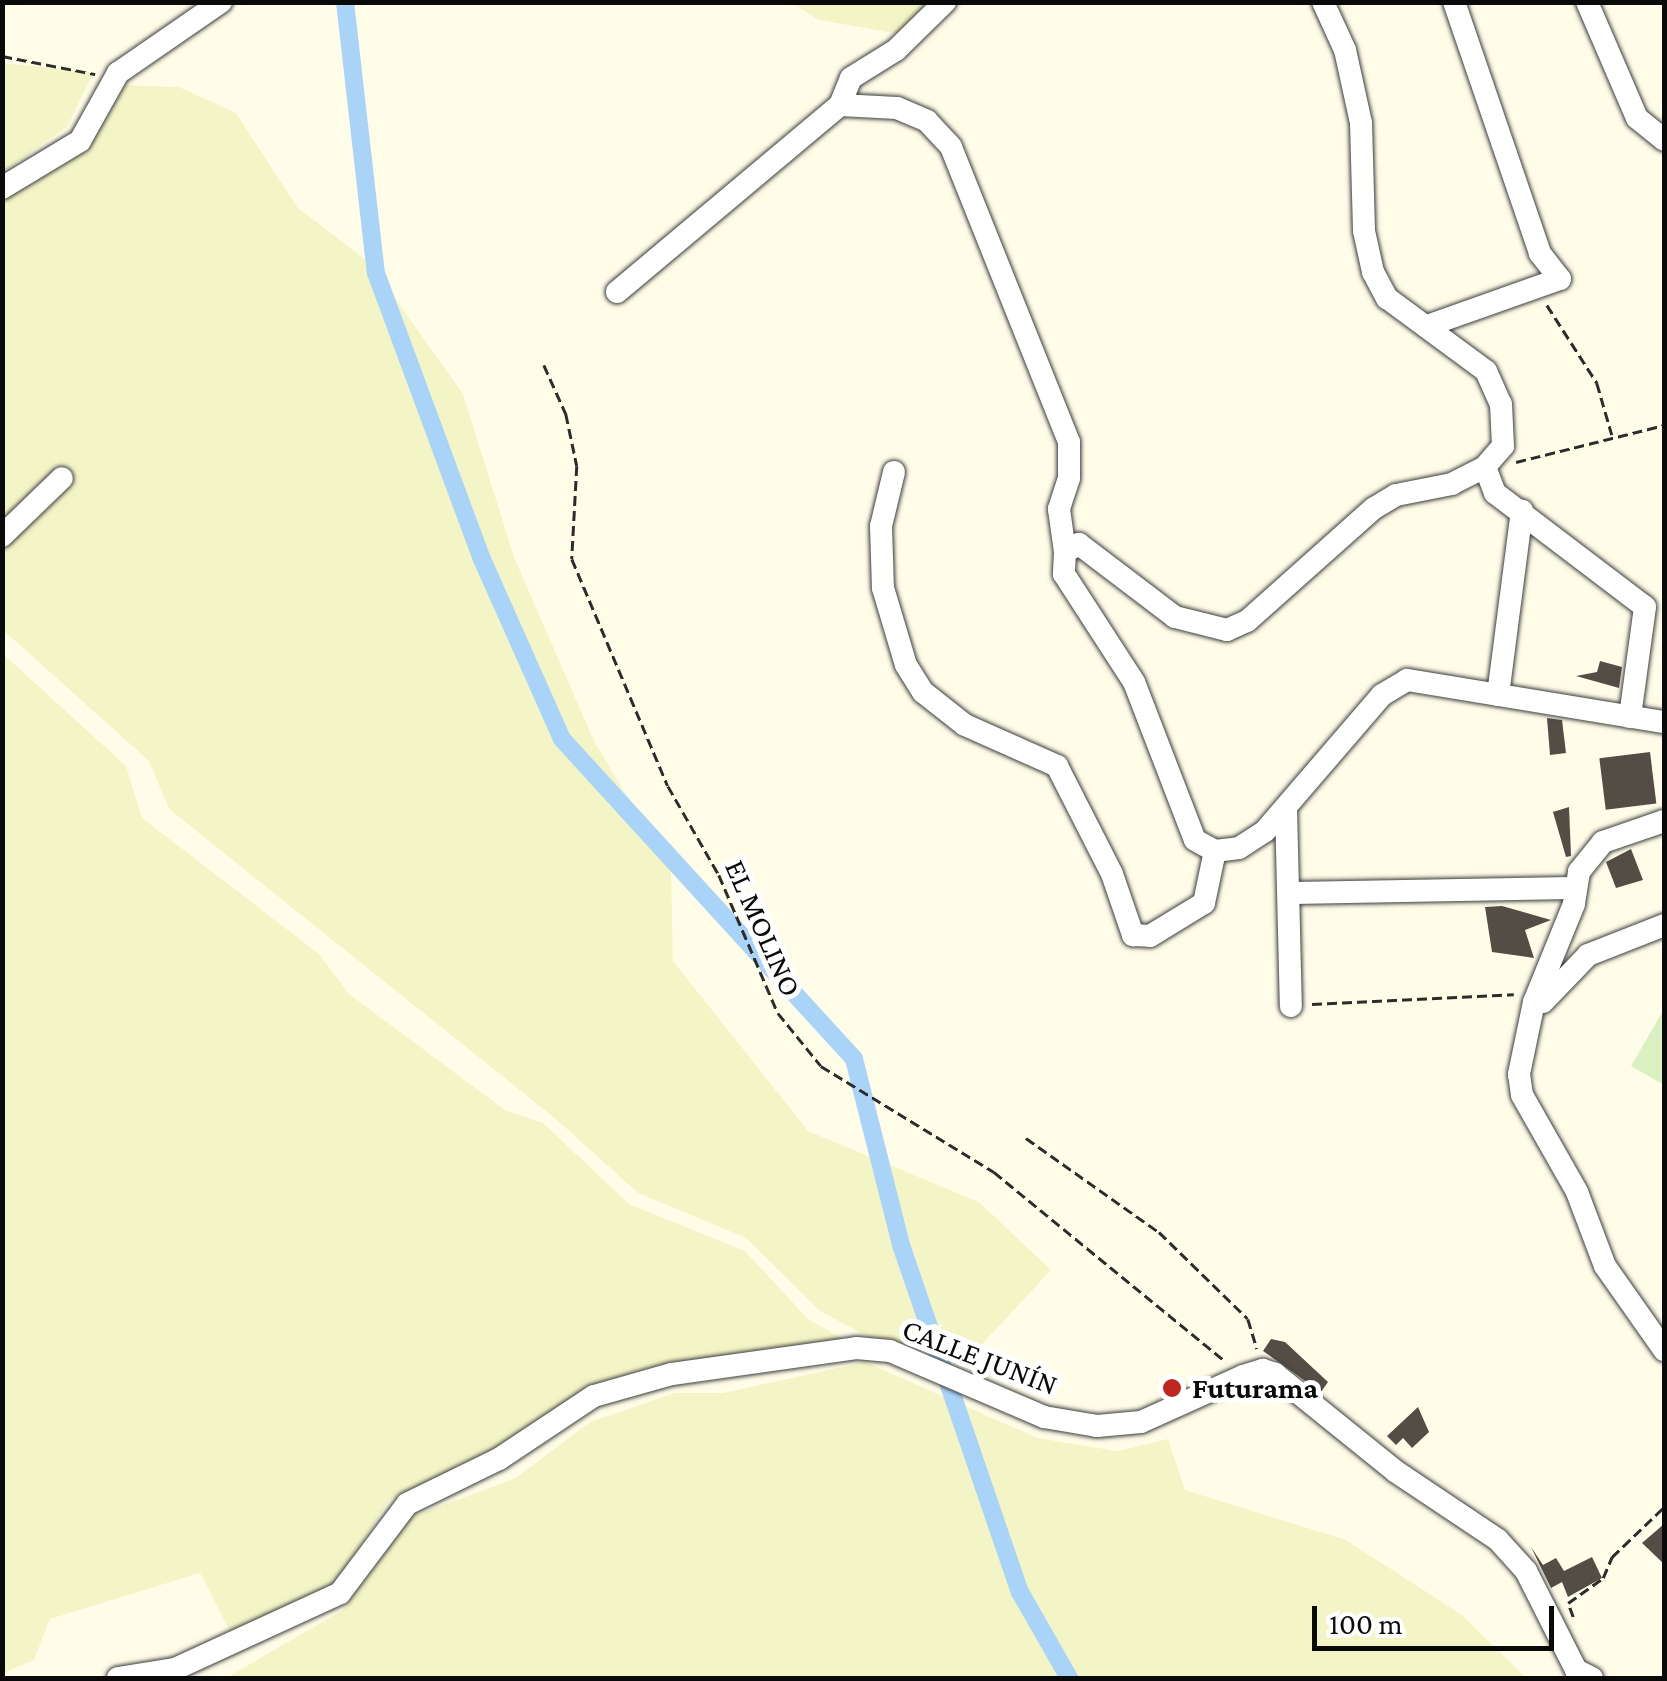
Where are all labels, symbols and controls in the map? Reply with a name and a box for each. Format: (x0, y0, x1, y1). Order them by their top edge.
street label: EL MOLINO (717, 854, 809, 1002)
street label: CALLE JUNÍN (897, 1311, 1063, 1403)
place label: Futurama (1192, 1370, 1318, 1406)
marker: Futurama (1161, 1377, 1183, 1399)
scale bar (1317, 1586, 1560, 1648)
text: 100 m (1329, 1607, 1403, 1640)

